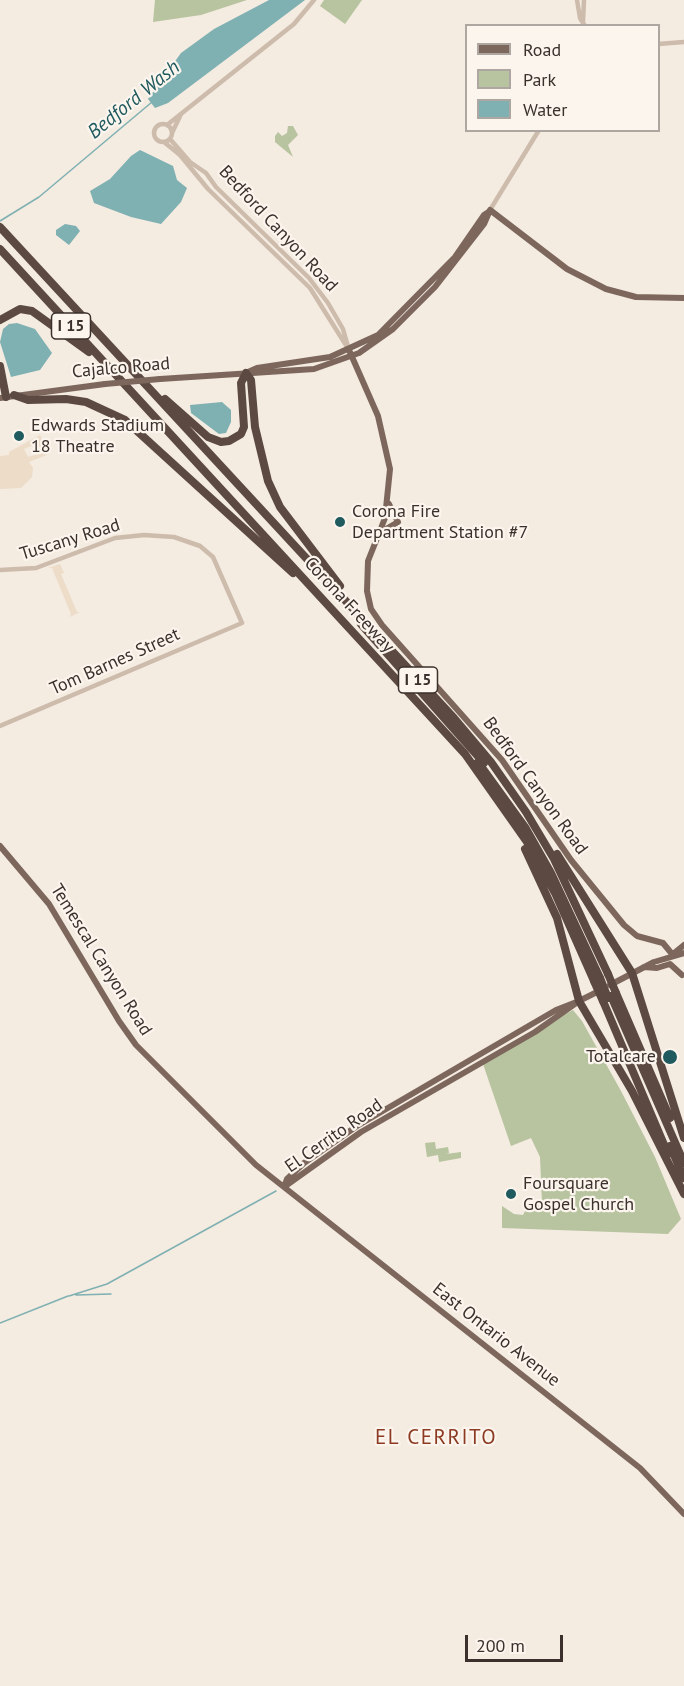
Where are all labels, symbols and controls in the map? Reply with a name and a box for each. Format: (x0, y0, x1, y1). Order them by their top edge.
legend (465, 24, 660, 132)
text: Road (523, 38, 561, 61)
water label: Bedford Wash (83, 56, 185, 144)
text: Park (523, 68, 556, 91)
text: Water (523, 98, 567, 121)
street label: Bedford Canyon Road (214, 161, 342, 297)
road number: I 15 (52, 313, 90, 339)
street label: Cajalco Road (71, 353, 171, 383)
place label: Edwards Stadium 18 Theatre (31, 415, 164, 458)
marker: Edwards Stadium 18 Theatre (12, 429, 26, 443)
place label: Corona Fire Department Station #7 (352, 501, 528, 544)
street label: Tuscany Road (17, 515, 123, 565)
marker: Corona Fire Department Station #7 (333, 515, 347, 529)
street label: Corona Freeway (299, 553, 399, 657)
street label: Tom Barnes Street (47, 624, 183, 700)
road number: I 15 (398, 667, 438, 693)
street label: Bedford Canyon Road (478, 713, 592, 859)
street label: Temescal Canyon Road (46, 880, 156, 1040)
place label: Totalcare (586, 1046, 656, 1068)
marker: Totalcare (661, 1048, 679, 1066)
street label: El Cerrito Road (281, 1094, 387, 1178)
place label: Foursquare Gospel Church (523, 1173, 634, 1216)
marker: Foursquare Gospel Church (504, 1187, 518, 1201)
street label: East Ontario Avenue (428, 1279, 564, 1391)
district label: EL CERRITO (375, 1425, 497, 1451)
scale bar (468, 1623, 566, 1661)
text: 200 m (476, 1634, 525, 1657)

